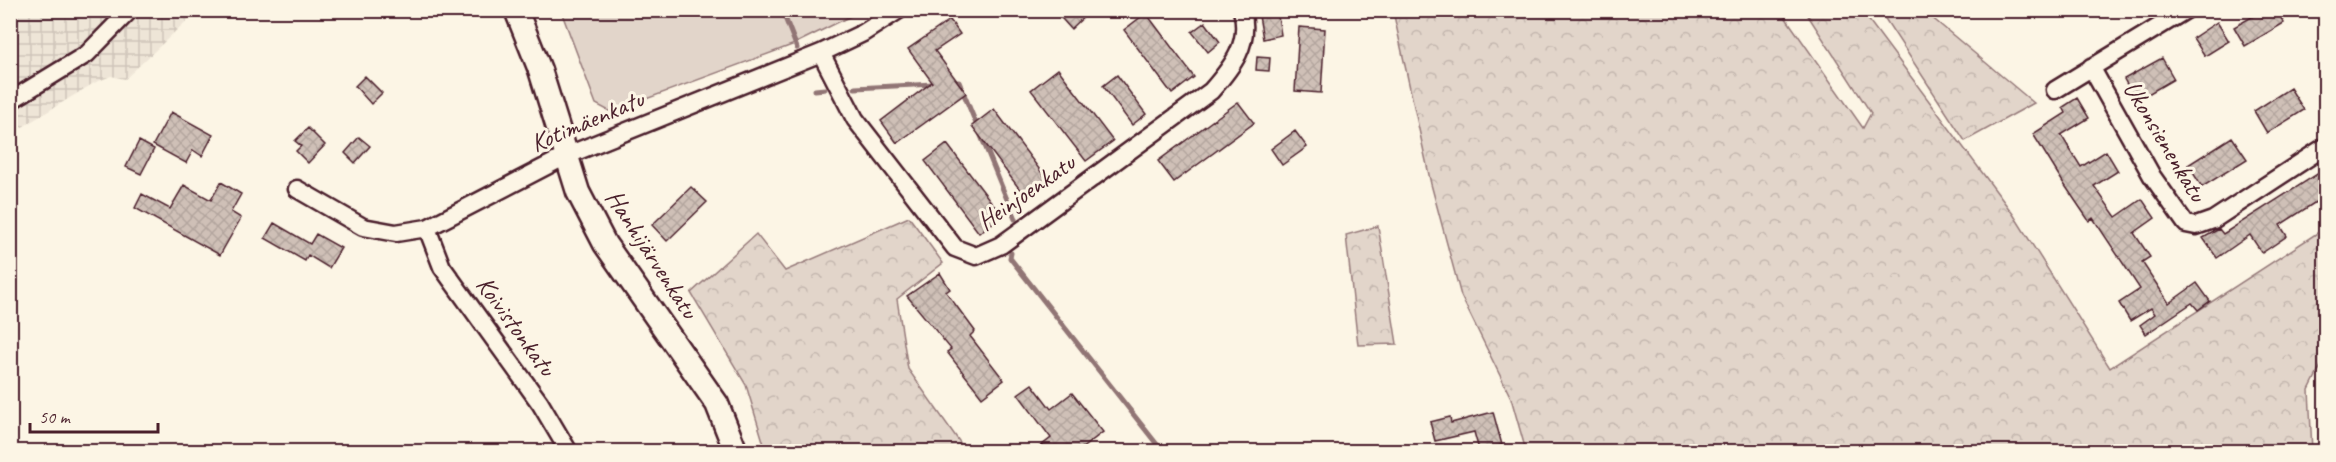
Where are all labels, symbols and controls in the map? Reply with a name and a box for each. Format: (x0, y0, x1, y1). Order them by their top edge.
street label: Ukonsienenkatu (2116, 74, 2215, 209)
street label: Kotimäenkatu (525, 82, 650, 160)
street label: Heinjoenkatu (970, 145, 1083, 238)
street label: Hanhijärvenkatu (598, 183, 707, 326)
street label: Koivistonkatu (469, 270, 564, 384)
scale bar (30, 396, 158, 434)
text: 50 m (39, 406, 72, 428)

